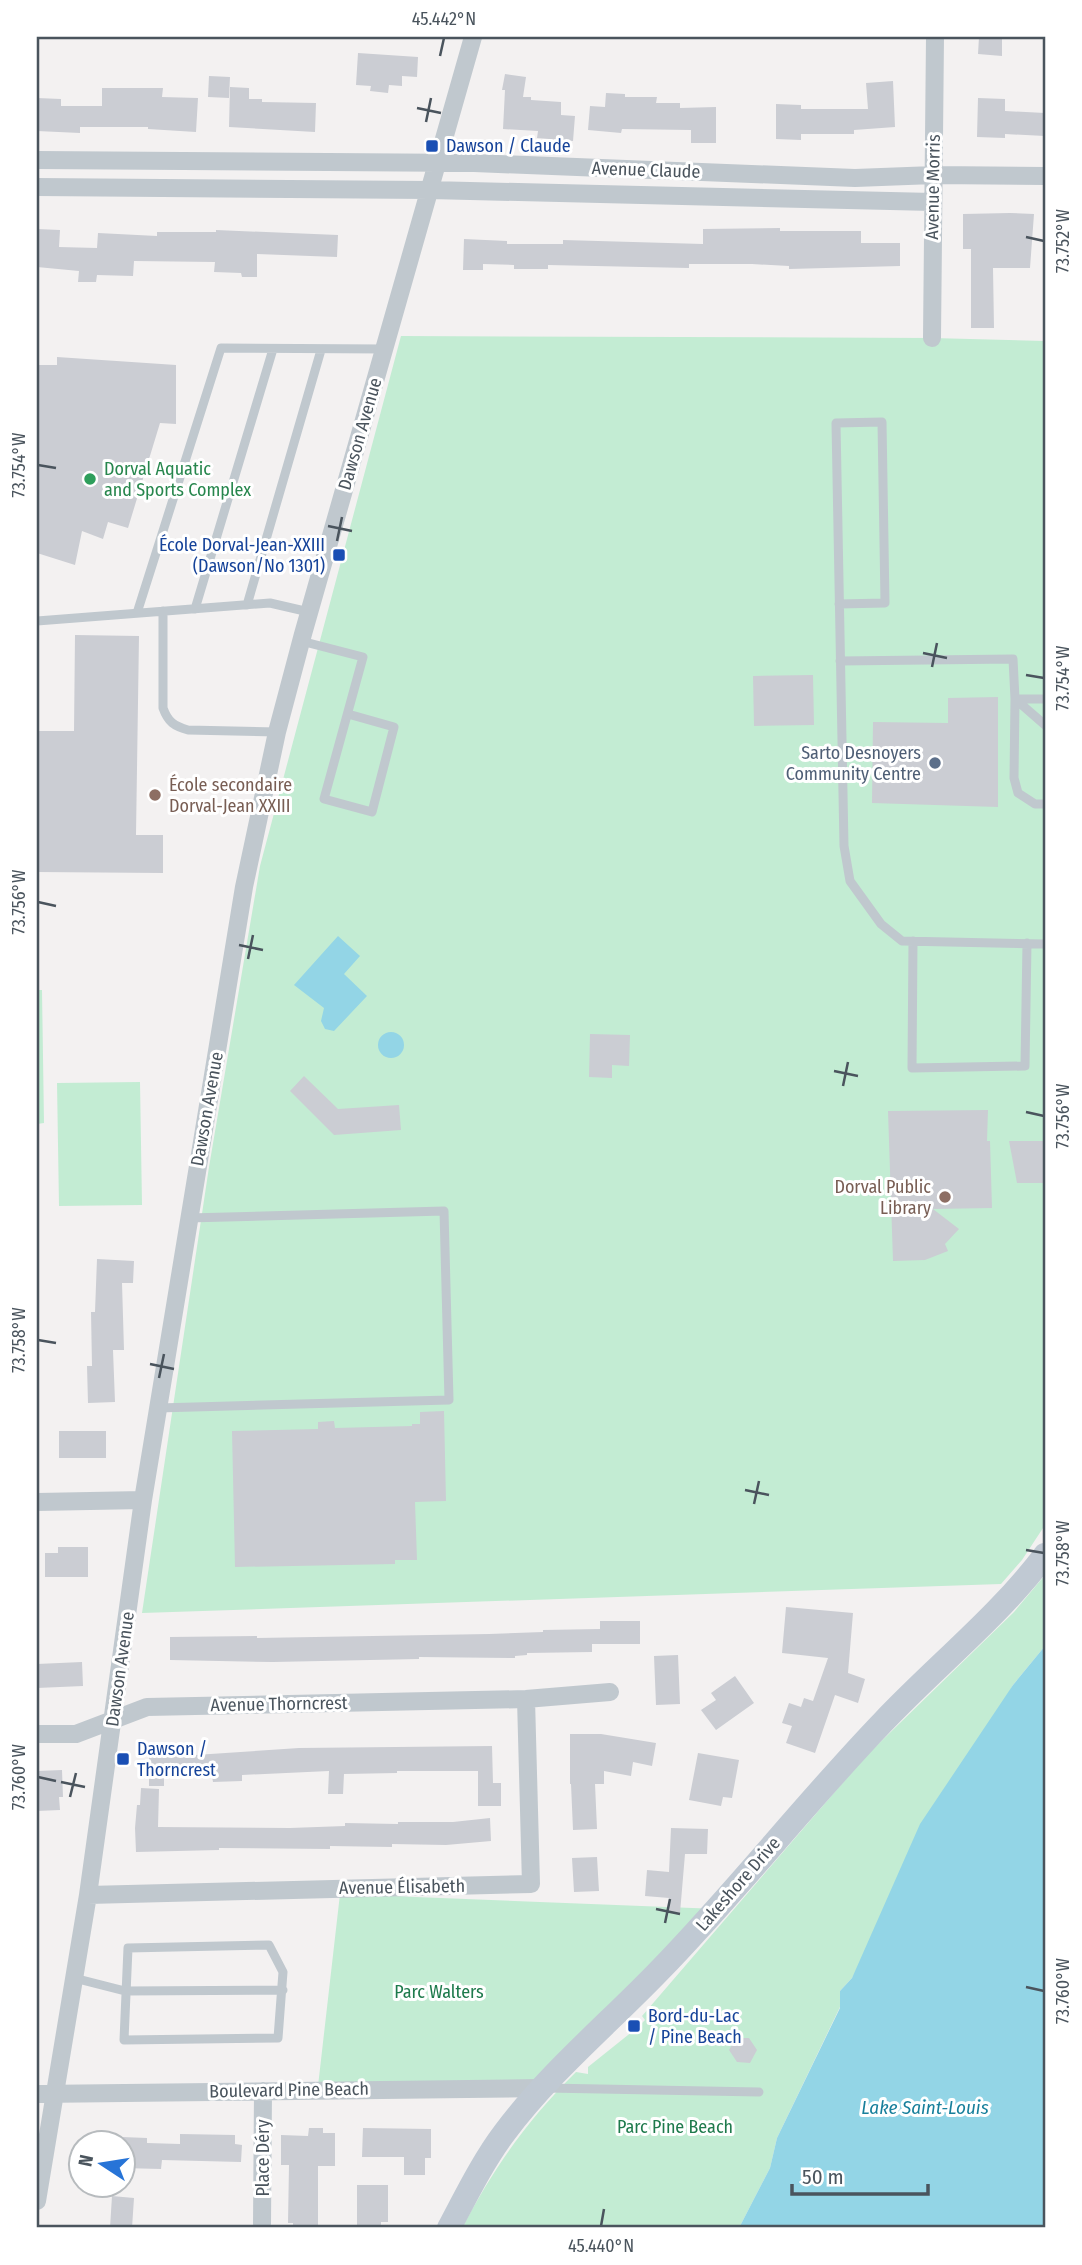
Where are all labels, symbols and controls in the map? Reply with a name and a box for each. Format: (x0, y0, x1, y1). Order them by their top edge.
text: 45.442°N (412, 8, 476, 30)
street label: Avenue Morris (921, 134, 945, 240)
place label: Dawson / Claude (446, 135, 571, 157)
marker: Dawson / Claude (424, 138, 440, 154)
street label: Avenue Claude (591, 157, 701, 183)
text: 73.752°W (1052, 208, 1074, 273)
street label: Dawson Avenue (333, 375, 387, 493)
text: 73.754°W (8, 432, 30, 498)
place label: Dorval Aquatic and Sports Complex (104, 458, 251, 501)
marker: Dorval Aquatic and Sports Complex (82, 471, 98, 487)
place label: École Dorval-Jean-XXIII (Dawson/No 1301) (159, 533, 325, 577)
marker: École Dorval-Jean-XXIII (Dawson/No 1301) (331, 547, 347, 563)
text: 73.754°W (1052, 645, 1074, 711)
place label: Sarto Desnoyers Community Centre (786, 742, 921, 785)
marker: Sarto Desnoyers Community Centre (927, 755, 943, 771)
place label: École secondaire Dorval-Jean XXIII (169, 773, 292, 817)
marker: École secondaire Dorval-Jean XXIII (147, 787, 163, 803)
text: 73.756°W (8, 869, 30, 935)
street label: Dawson Avenue (186, 1050, 228, 1168)
text: 73.756°W (1052, 1083, 1074, 1149)
place label: Dorval Public Library (834, 1176, 931, 1219)
marker: Dorval Public Library (937, 1189, 953, 1205)
text: 73.758°W (8, 1307, 30, 1373)
text: 73.758°W (1052, 1520, 1074, 1586)
street label: Dawson Avenue (101, 1610, 139, 1728)
street label: Avenue Thorncrest (210, 1692, 348, 1716)
place label: Dawson / Thorncrest (137, 1738, 216, 1781)
text: 73.760°W (8, 1743, 30, 1810)
marker: Dawson / Thorncrest (115, 1751, 131, 1767)
street label: Lakeshore Drive (691, 1832, 785, 1936)
street label: Avenue Élisabeth (339, 1874, 465, 1899)
text: 73.760°W (1052, 1957, 1074, 2024)
park label: Parc Walters (394, 1981, 484, 2003)
place label: Bord-du-Lac / Pine Beach (648, 2005, 742, 2048)
marker: Bord-du-Lac / Pine Beach (626, 2018, 642, 2034)
street label: Boulevard Pine Beach (209, 2078, 369, 2102)
water label: Lake Saint-Louis (861, 2096, 989, 2119)
park label: Parc Pine Beach (617, 2116, 733, 2138)
street label: Place Déry (252, 2120, 274, 2196)
north arrow (66, 2128, 136, 2198)
text: N (73, 2153, 98, 2169)
scale bar (792, 2153, 928, 2197)
text: 50 m (802, 2164, 844, 2190)
text: 45.440°N (568, 2235, 634, 2257)

